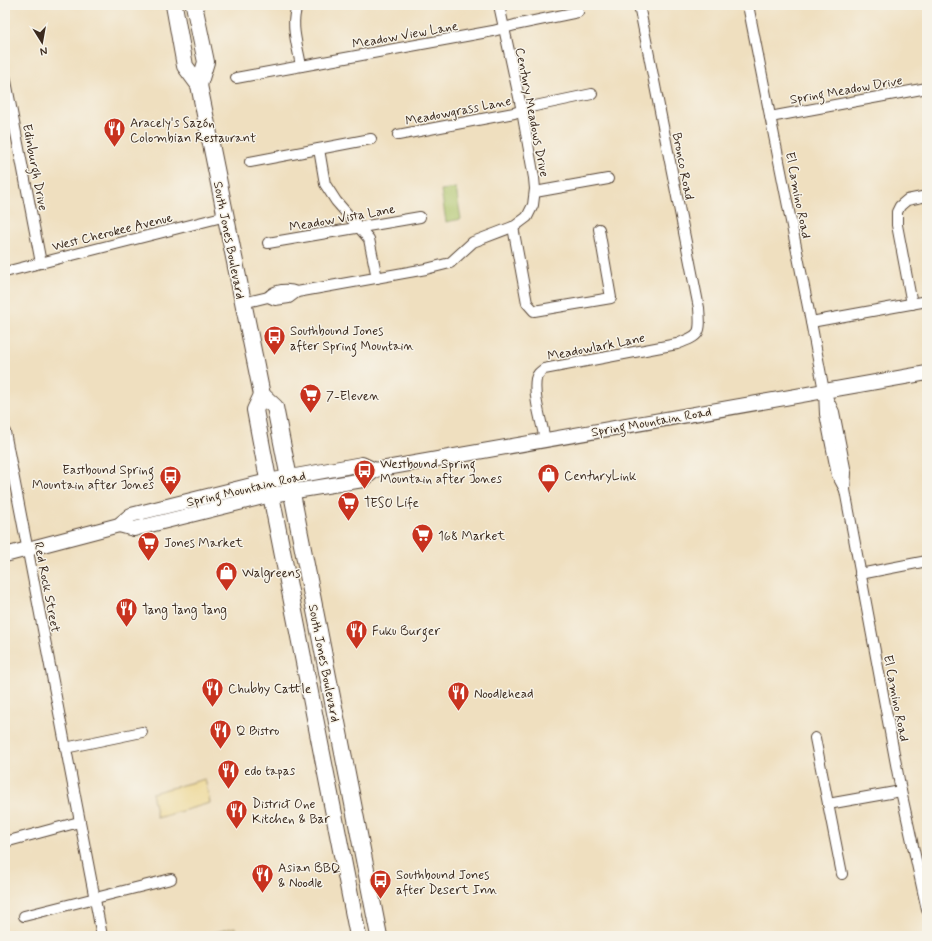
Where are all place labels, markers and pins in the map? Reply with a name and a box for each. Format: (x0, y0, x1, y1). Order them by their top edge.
place label: Aracely's Sazón Colombian Restaurant (130, 115, 256, 147)
restaurant icon: Aracely's Sazón Colombian Restaurant (102, 116, 128, 149)
place label: Southbound Jones after Spring Mountain (290, 323, 414, 357)
bus stop icon: Southbound Jones after Spring Mountain (262, 324, 288, 357)
supermarket icon: 7-Eleven (298, 382, 324, 415)
place label: 7-Eleven (326, 388, 379, 405)
place label: Westbound Spring Mountain after Jones (380, 456, 502, 488)
bus stop icon: Westbound Spring Mountain after Jones (351, 457, 377, 490)
place label: Eastbound Spring Mountain after Jones (32, 462, 154, 494)
shop icon: CenturyLink (536, 462, 562, 495)
bus stop icon: Eastbound Spring Mountain after Jones (157, 463, 183, 496)
place label: CenturyLink (564, 468, 637, 485)
supermarket icon: TESO Life (335, 489, 361, 522)
place label: TESO Life (364, 495, 419, 512)
supermarket icon: 168 Market (409, 522, 435, 555)
place label: 168 Market (438, 528, 505, 545)
supermarket icon: Jones Market (135, 529, 161, 562)
place label: Jones Market (164, 535, 243, 552)
shop icon: Walgreens (213, 559, 239, 592)
place label: Walgreens (242, 565, 300, 583)
restaurant icon: Tang Tang Tang (114, 596, 140, 629)
place label: Tang Tang Tang (142, 602, 227, 620)
restaurant icon: Fuku Burger (343, 617, 369, 650)
place label: Fuku Burger (372, 623, 441, 642)
restaurant icon: Chubby Cattle (199, 675, 225, 708)
restaurant icon: Noodlehead (445, 680, 471, 713)
place label: Chubby Cattle (228, 681, 311, 698)
place label: Noodlehead (474, 686, 534, 703)
restaurant icon: Q Bistro (207, 717, 233, 750)
place label: Q Bistro (236, 723, 279, 740)
restaurant icon: edo tapas (216, 757, 242, 790)
place label: edo tapas (244, 763, 296, 780)
place label: District One Kitchen & Bar (252, 796, 330, 828)
restaurant icon: District One Kitchen & Bar (224, 797, 250, 830)
place label: Asian BBQ & Noodle (278, 860, 341, 892)
restaurant icon: Asian BBQ & Noodle (249, 861, 275, 894)
place label: Southbound Jones after Desert Inn (396, 867, 497, 899)
bus stop icon: Southbound Jones after Desert Inn (367, 868, 393, 901)

